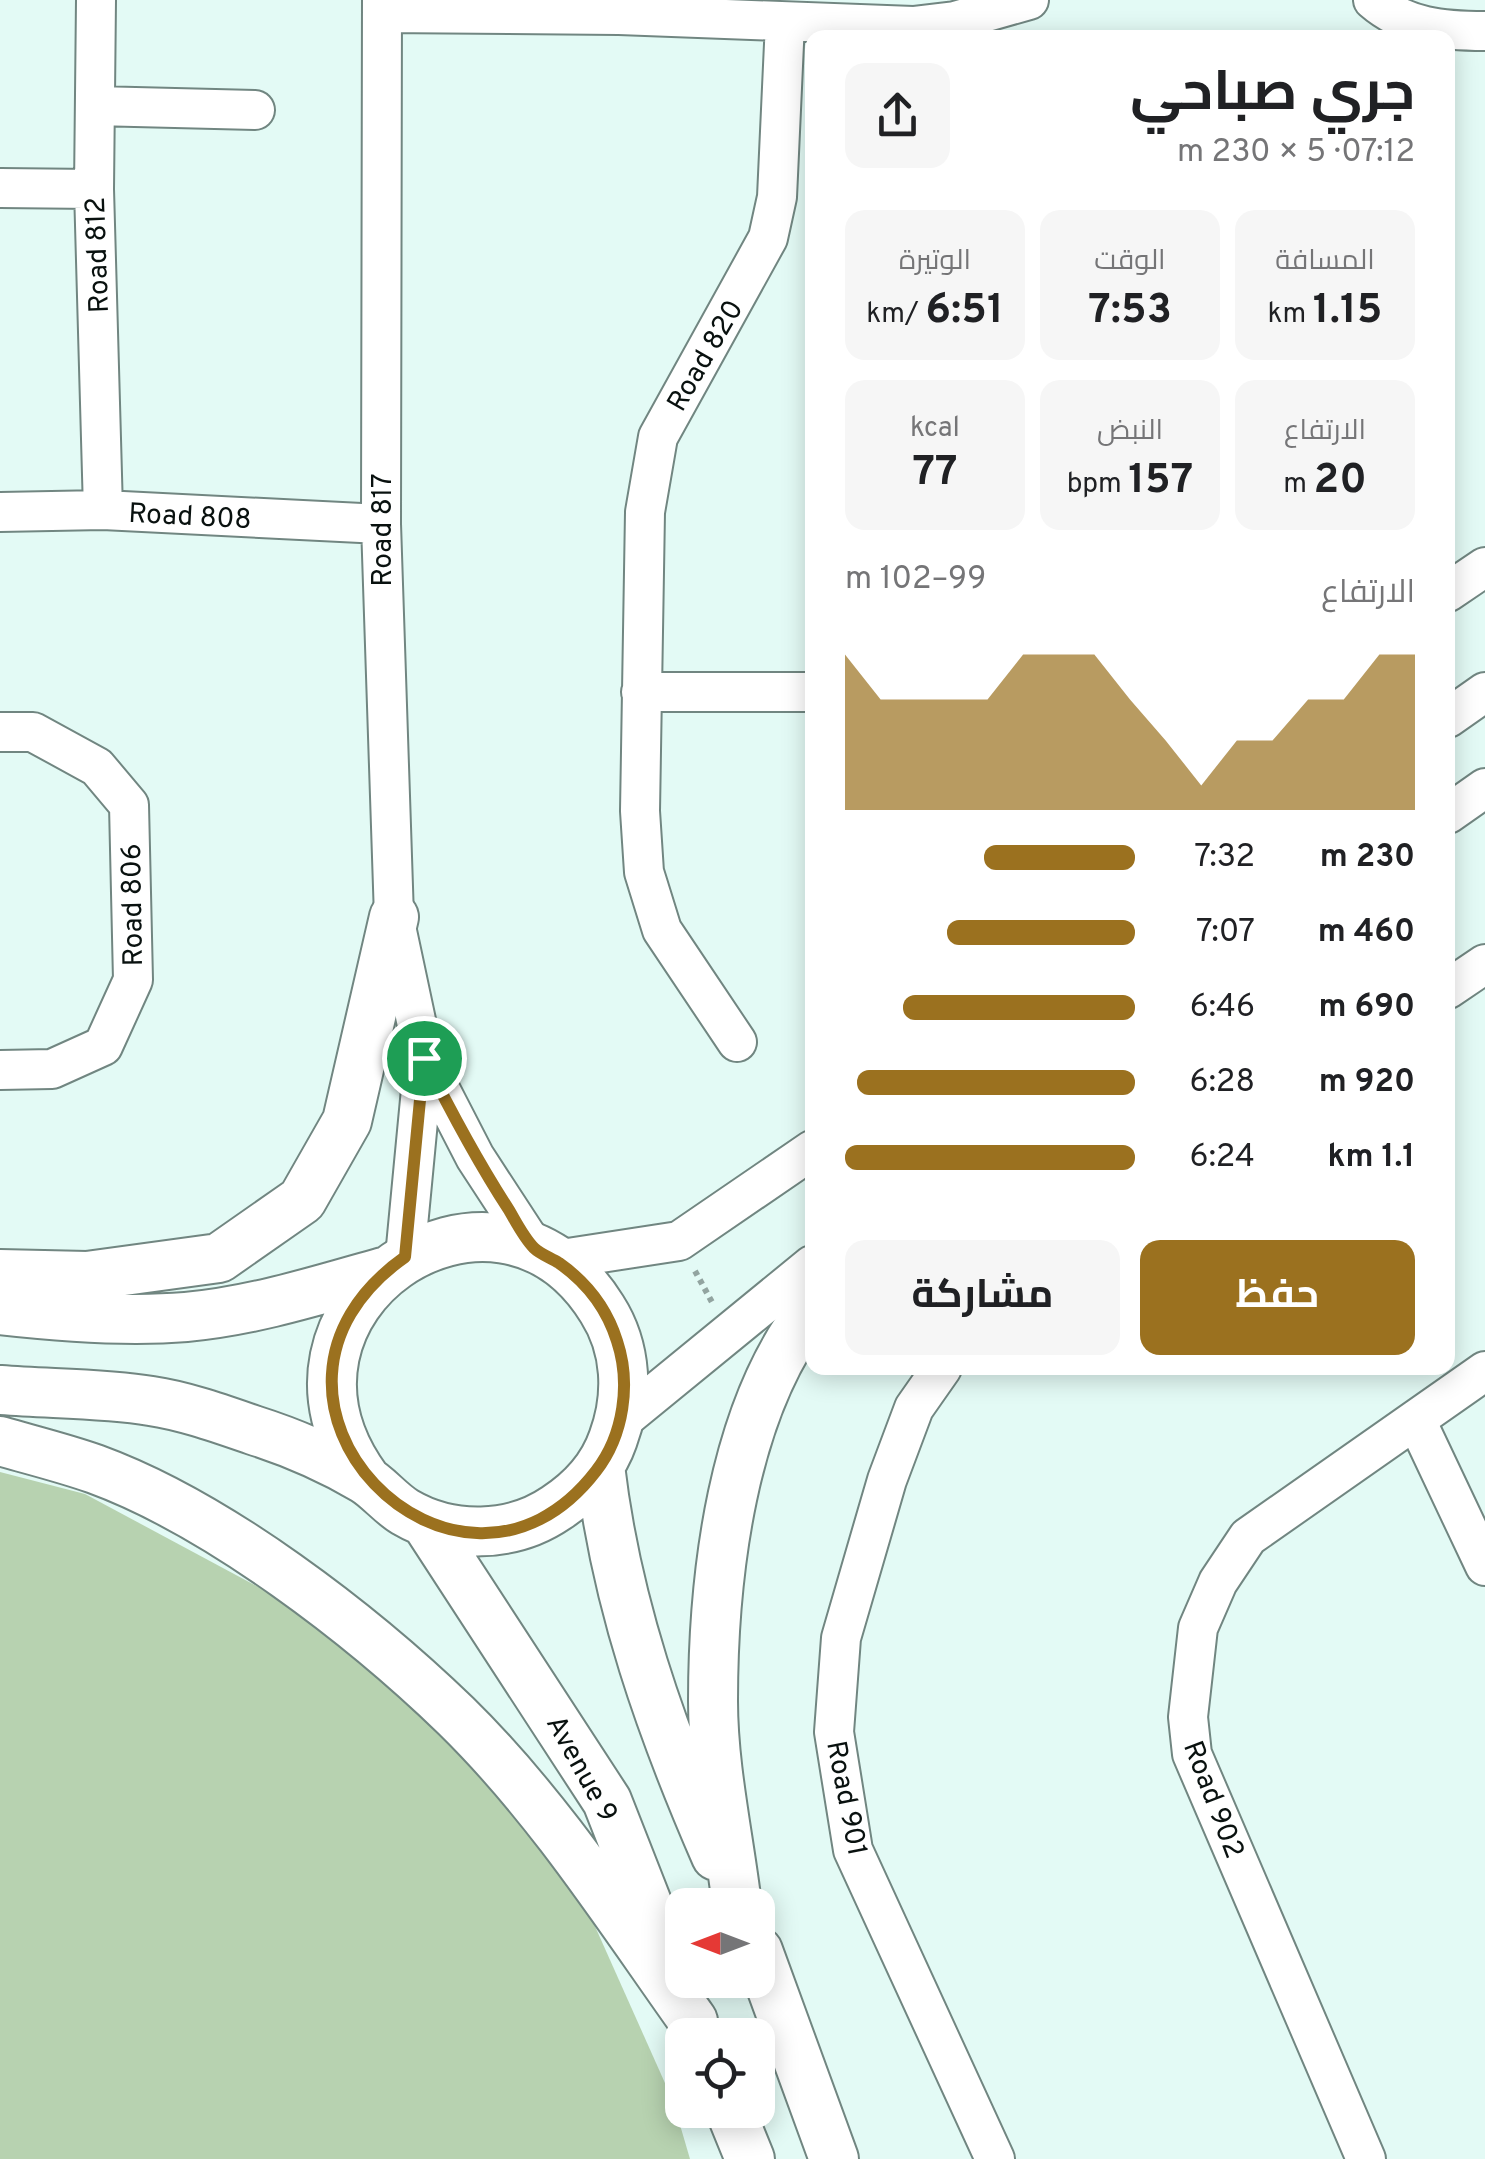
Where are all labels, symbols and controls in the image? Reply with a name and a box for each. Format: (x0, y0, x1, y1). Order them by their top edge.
text: جري صباحي (1130, 60, 1415, 130)
button: share (845, 63, 950, 168)
text: 07:12 · 5 × 230 m (1177, 133, 1415, 173)
street label: Road 812 (79, 196, 119, 314)
text: الوتيرة (899, 244, 971, 280)
text: الوقت (1094, 244, 1166, 280)
text: المسافة (1275, 244, 1375, 280)
text: 6:51 (925, 285, 1004, 338)
text: 7:53 (1088, 285, 1172, 338)
text: 1.15 (1313, 285, 1383, 338)
street label: Road 820 (660, 294, 753, 419)
text: /km (866, 297, 925, 333)
text: km (1267, 297, 1313, 333)
text: kcal (910, 411, 960, 447)
text: النبض (1097, 414, 1163, 450)
text: الارتفاع (1284, 414, 1366, 450)
text: 77 (913, 447, 958, 500)
text: 157 (1128, 455, 1193, 508)
text: 20 (1314, 455, 1367, 508)
text: bpm (1067, 467, 1128, 503)
text: m (1283, 467, 1314, 503)
street label: Road 817 (366, 473, 402, 587)
street label: Road 808 (127, 497, 252, 539)
text: 99–102 m (845, 560, 986, 600)
text: الارتفاع (1321, 574, 1415, 614)
text: 7:32 (1194, 838, 1255, 878)
text: 230 m (1320, 838, 1415, 878)
street label: Road 806 (115, 843, 153, 967)
text: 7:07 (1196, 913, 1255, 953)
text: 460 m (1318, 913, 1415, 953)
text: 6:46 (1190, 988, 1255, 1028)
text: 690 m (1318, 988, 1415, 1028)
pin (382, 1016, 467, 1101)
icon: arrive (397, 1031, 452, 1086)
text: 6:28 (1190, 1063, 1255, 1103)
text: 920 m (1319, 1063, 1415, 1103)
text: 6:24 (1190, 1138, 1255, 1178)
text: 1.1 km (1327, 1138, 1415, 1178)
button: مشاركة (845, 1240, 1120, 1355)
button: حفظ (1140, 1240, 1415, 1355)
street label: Avenue 9 (536, 1710, 624, 1829)
street label: Road 902 (1173, 1736, 1251, 1864)
street label: Road 901 (816, 1738, 874, 1859)
north arrow (665, 1888, 775, 1998)
map controls (665, 1888, 775, 2128)
button: locate (665, 2018, 775, 2128)

